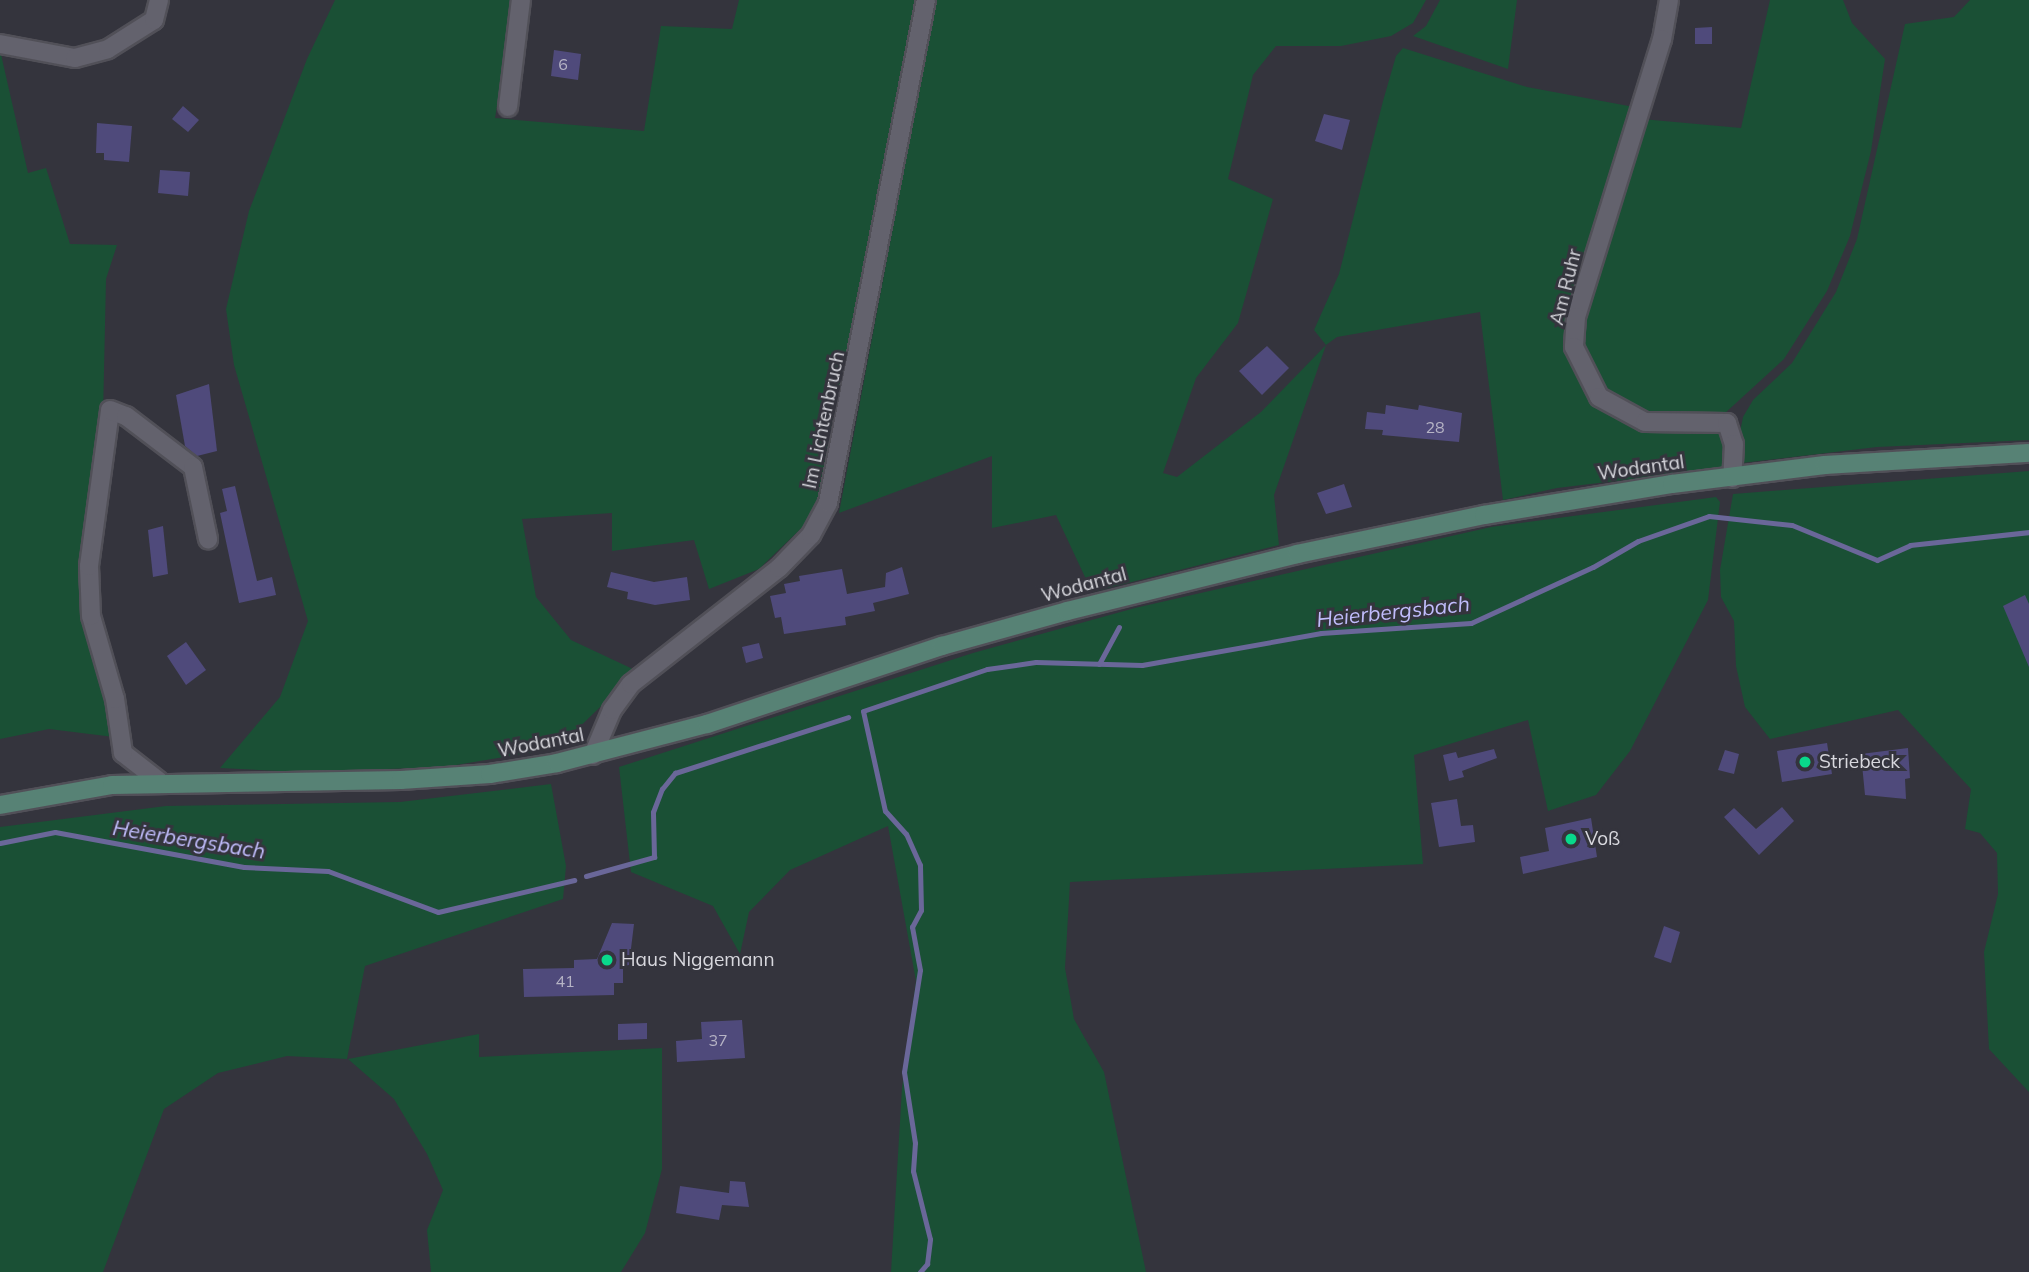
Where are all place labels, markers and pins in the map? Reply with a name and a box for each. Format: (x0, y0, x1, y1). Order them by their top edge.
place label: Striebeck (1819, 751, 1900, 773)
marker: Striebeck (1797, 754, 1813, 770)
place label: Voß (1585, 828, 1620, 850)
marker: Voß (1563, 831, 1579, 847)
place label: Haus Niggemann (621, 949, 775, 971)
marker: Haus Niggemann (599, 952, 615, 968)

